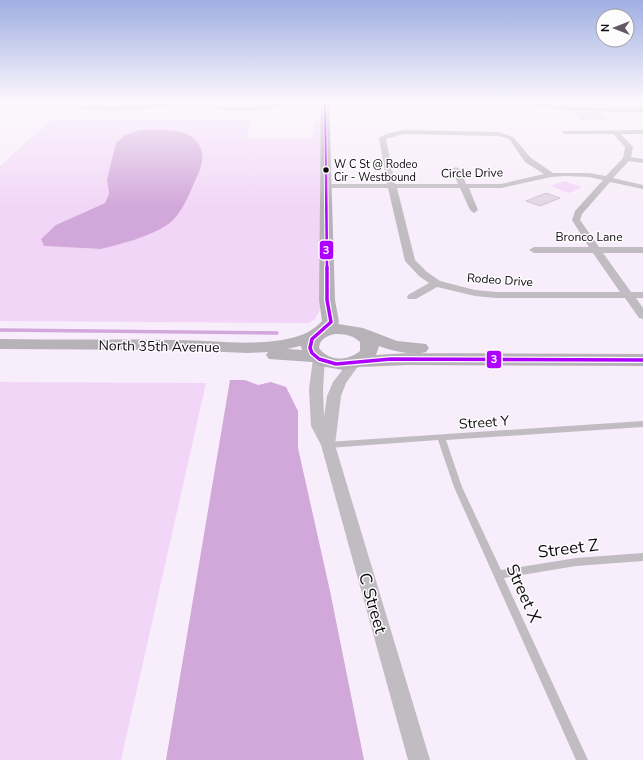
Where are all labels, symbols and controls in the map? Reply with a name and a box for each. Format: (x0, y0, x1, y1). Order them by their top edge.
north arrow (595, 8, 635, 48)
text: N (598, 24, 613, 32)
place label: W C St @ Rodeo Cir - Westbound (334, 157, 418, 185)
street label: Circle Drive (441, 164, 503, 182)
marker: W C St @ Rodeo Cir - Westbound (321, 165, 331, 175)
street label: Bronco Lane (555, 229, 623, 245)
line badge: 3 (319, 240, 334, 260)
text: 3 (323, 243, 329, 258)
street label: Rodeo Drive (466, 270, 534, 290)
street label: North 35th Avenue (98, 336, 220, 357)
line badge: 3 (486, 350, 502, 369)
text: 3 (491, 352, 497, 367)
street label: Street Y (458, 411, 510, 434)
street label: Street Z (537, 533, 600, 564)
street label: Street X (500, 560, 547, 626)
street label: C Street (353, 570, 392, 637)

